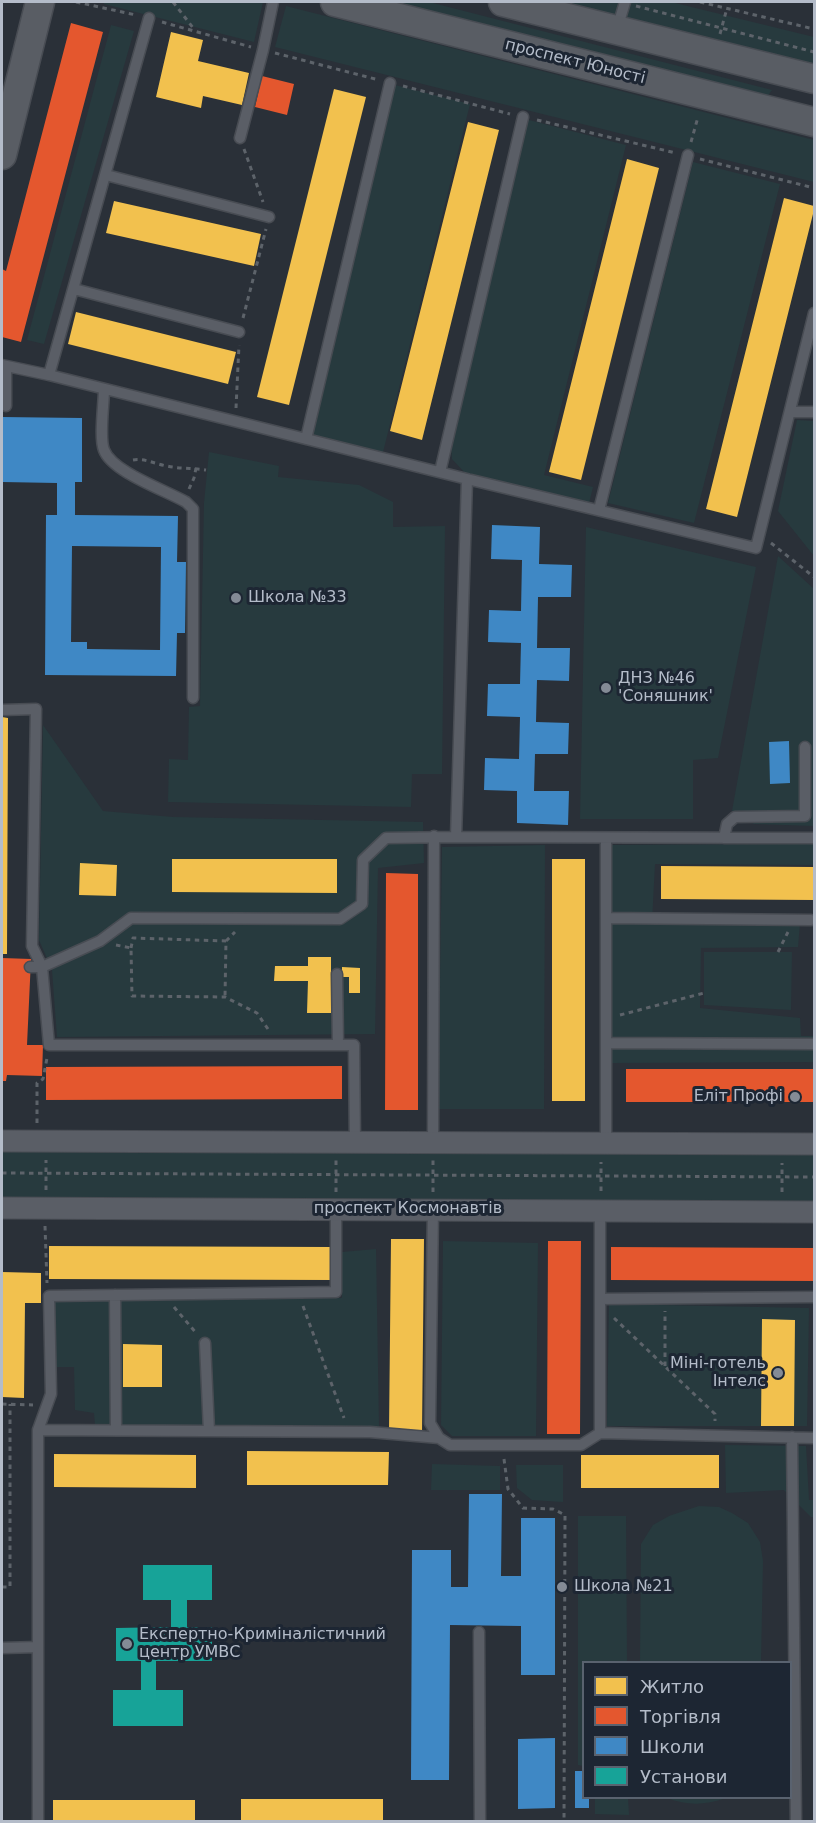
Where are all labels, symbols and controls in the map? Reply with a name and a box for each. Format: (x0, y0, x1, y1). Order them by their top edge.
street label: проспект Юності (503, 35, 647, 89)
place label: Школа №33 (248, 588, 347, 608)
marker: Школа №33 (229, 591, 243, 605)
place label: ДНЗ №46 'Соняшник' (618, 669, 713, 707)
marker: ДНЗ №46 'Соняшник' (599, 681, 613, 695)
place label: Еліт Профі (694, 1087, 783, 1107)
marker: Еліт Профі (788, 1090, 802, 1104)
street label: проспект Космонавтів (314, 1199, 502, 1219)
place label: Міні-готель Інтелс (670, 1354, 766, 1392)
marker: Міні-готель Інтелс (771, 1366, 785, 1380)
place label: Школа №21 (574, 1577, 673, 1597)
marker: Школа №21 (555, 1580, 569, 1594)
place label: Експертно-Криміналістичний центр УМВС (139, 1625, 386, 1663)
marker: Експертно-Криміналістичний центр УМВС (120, 1637, 134, 1651)
legend (582, 1661, 792, 1799)
text: Житло (640, 1676, 704, 1697)
text: Торгівля (640, 1706, 721, 1727)
text: Школи (640, 1736, 704, 1757)
text: Установи (640, 1766, 727, 1787)

